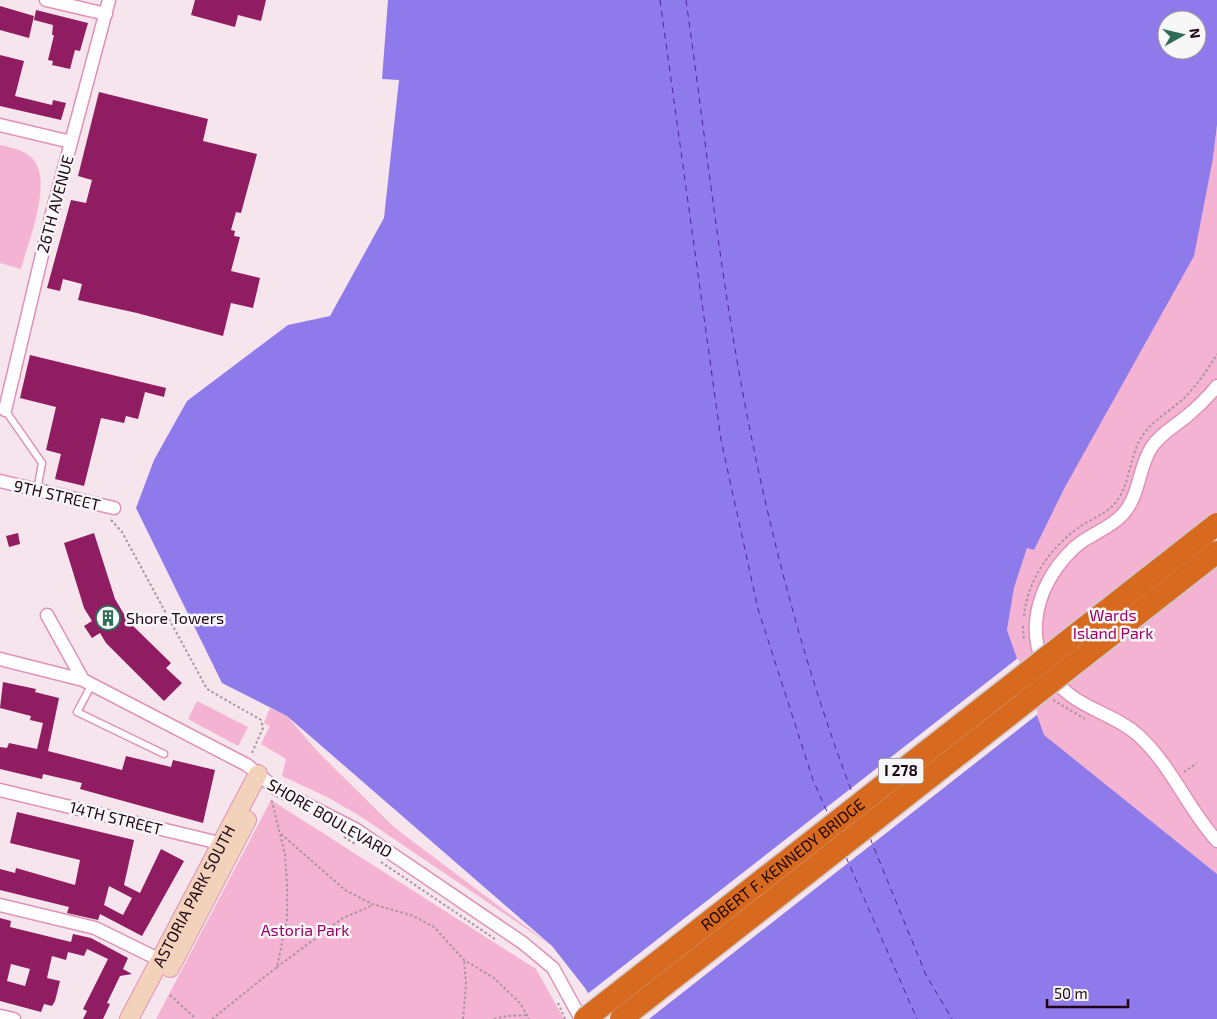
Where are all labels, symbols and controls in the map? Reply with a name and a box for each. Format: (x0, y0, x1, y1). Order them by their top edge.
north arrow (1157, 10, 1207, 60)
text: N (1186, 27, 1204, 39)
street label: 26TH AVENUE (32, 153, 77, 255)
street label: 9TH STREET (12, 475, 102, 514)
building icon: Shore Towers (95, 605, 121, 631)
park label: Wards Island Park (1073, 605, 1153, 642)
place label: Shore Towers (126, 608, 224, 627)
road number: I 278 (878, 758, 924, 784)
street label: SHORE BOULEVARD (264, 774, 396, 861)
street label: ROBERT F. KENNEDY BRIDGE (697, 794, 868, 934)
street label: 14TH STREET (68, 797, 164, 838)
street label: ASTORIA PARK SOUTH (148, 821, 239, 970)
park label: Astoria Park (261, 920, 349, 939)
scale bar (1047, 976, 1128, 1008)
text: 50 m (1054, 984, 1088, 1002)

